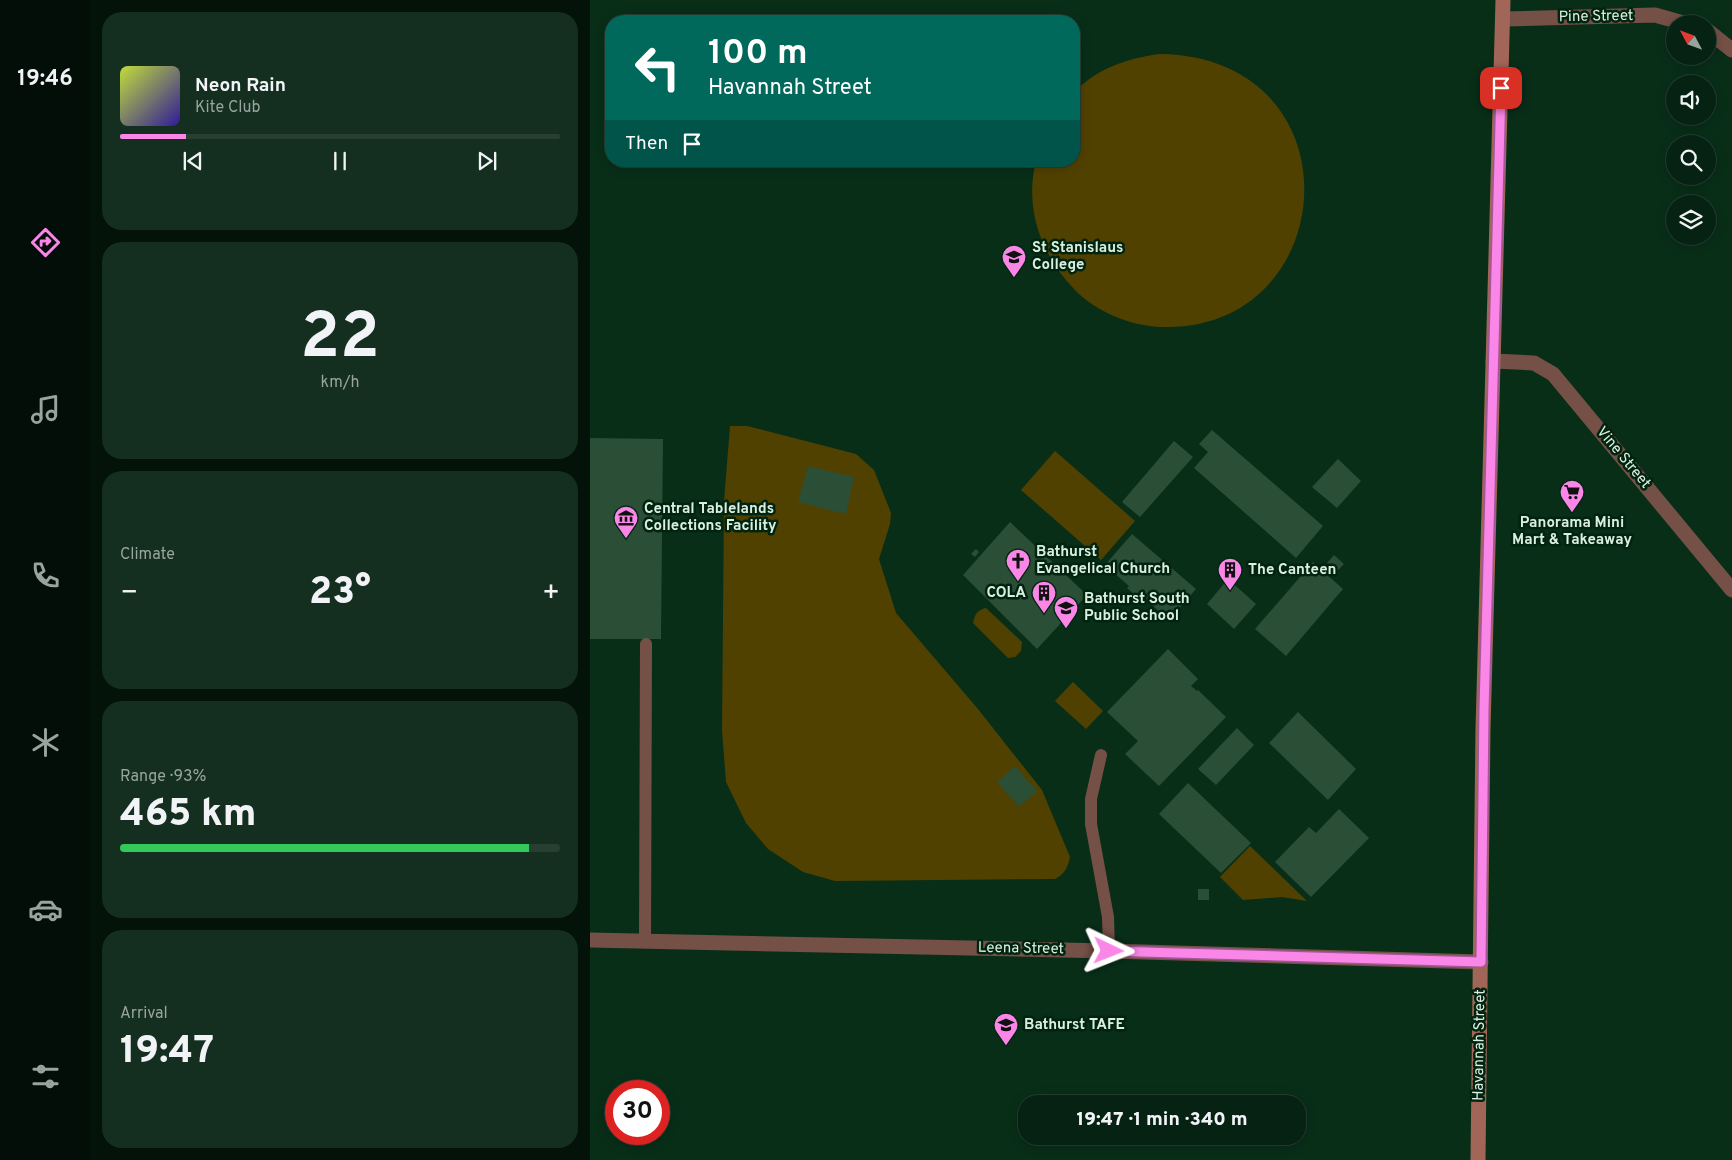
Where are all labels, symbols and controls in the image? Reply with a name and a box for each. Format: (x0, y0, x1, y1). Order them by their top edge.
street label: Pine Street (1558, 7, 1634, 27)
north arrow (1666, 15, 1716, 65)
map controls (1666, 15, 1716, 245)
text: 100 m (708, 32, 808, 76)
icon: left (625, 35, 690, 100)
text: 19:46 (17, 66, 73, 93)
pin (1480, 67, 1522, 109)
text: Neon Rain (195, 74, 286, 98)
icon: arrive (1487, 74, 1515, 102)
text: Havannah Street (708, 75, 872, 102)
button: sound (1666, 75, 1716, 125)
text: Kite Club (195, 98, 260, 118)
icon: arrive (678, 130, 706, 158)
text: Then (625, 132, 668, 156)
button: search (1666, 135, 1716, 185)
icon: previous (179, 147, 207, 175)
icon: pause (326, 147, 354, 175)
icon: next (473, 147, 501, 175)
button: layers (1666, 195, 1716, 245)
icon: directions (28, 225, 63, 260)
place label: St Stanislaus College (1032, 239, 1124, 275)
school or university icon: St Stanislaus College (1001, 244, 1027, 278)
text: 22 (300, 299, 380, 381)
text: km/h (321, 373, 359, 393)
icon: music (28, 392, 63, 427)
street label: Vine Street (1592, 423, 1654, 493)
supermarket icon: Panorama Mini Mart & Takeaway (1559, 479, 1585, 513)
place label: Central Tablelands Collections Facility (644, 500, 777, 536)
museum icon: Central Tablelands Collections Facility (613, 505, 639, 539)
place label: Panorama Mini Mart & Takeaway (1512, 514, 1632, 550)
place label: Bathurst Evangelical Church (1036, 543, 1170, 579)
text: Climate (120, 545, 175, 565)
church icon: Bathurst Evangelical Church (1005, 548, 1031, 582)
building icon: The Canteen (1217, 557, 1243, 591)
icon: phone (28, 558, 63, 593)
place label: The Canteen (1248, 561, 1336, 580)
text: 23° (309, 569, 371, 618)
text: − (120, 576, 138, 612)
text: + (542, 576, 560, 612)
building icon: COLA (1031, 580, 1057, 614)
place label: COLA (986, 584, 1026, 603)
place label: Bathurst South Public School (1084, 590, 1190, 626)
school or university icon: Bathurst South Public School (1053, 595, 1079, 629)
icon: climate (28, 725, 63, 760)
text: Range · 93% (120, 767, 207, 787)
text: 465 km (120, 791, 256, 840)
icon: car (28, 892, 63, 927)
position arrow (1082, 924, 1134, 976)
street label: Leena Street (978, 939, 1064, 959)
street label: Havannah Street (1470, 989, 1490, 1101)
text: Arrival (120, 1004, 168, 1024)
school or university icon: Bathurst TAFE (993, 1012, 1019, 1046)
place label: Bathurst TAFE (1024, 1016, 1125, 1035)
text: 19:47 (120, 1028, 214, 1077)
icon: filters (28, 1059, 63, 1094)
speed limit sign: 30 (605, 1080, 670, 1145)
text: 19:47 · 1 min · 340 m (1076, 1108, 1248, 1132)

